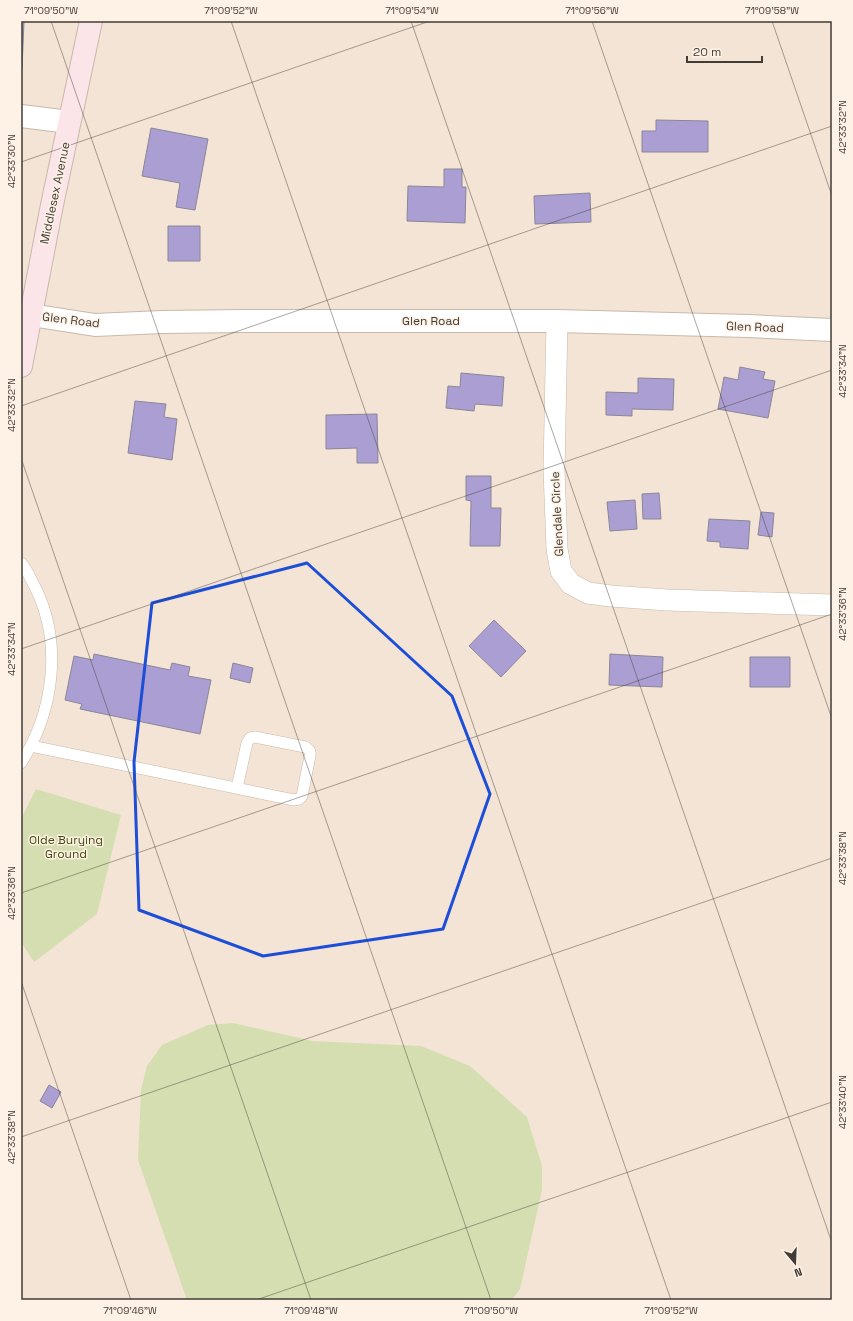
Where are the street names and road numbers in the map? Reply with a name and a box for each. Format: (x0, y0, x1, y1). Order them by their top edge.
street label: Middlesex Avenue (36, 140, 74, 246)
street label: Glen Road (41, 309, 101, 331)
street label: Glen Road (402, 313, 460, 329)
street label: Glen Road (726, 318, 784, 336)
street label: Glendale Circle (547, 471, 567, 557)

